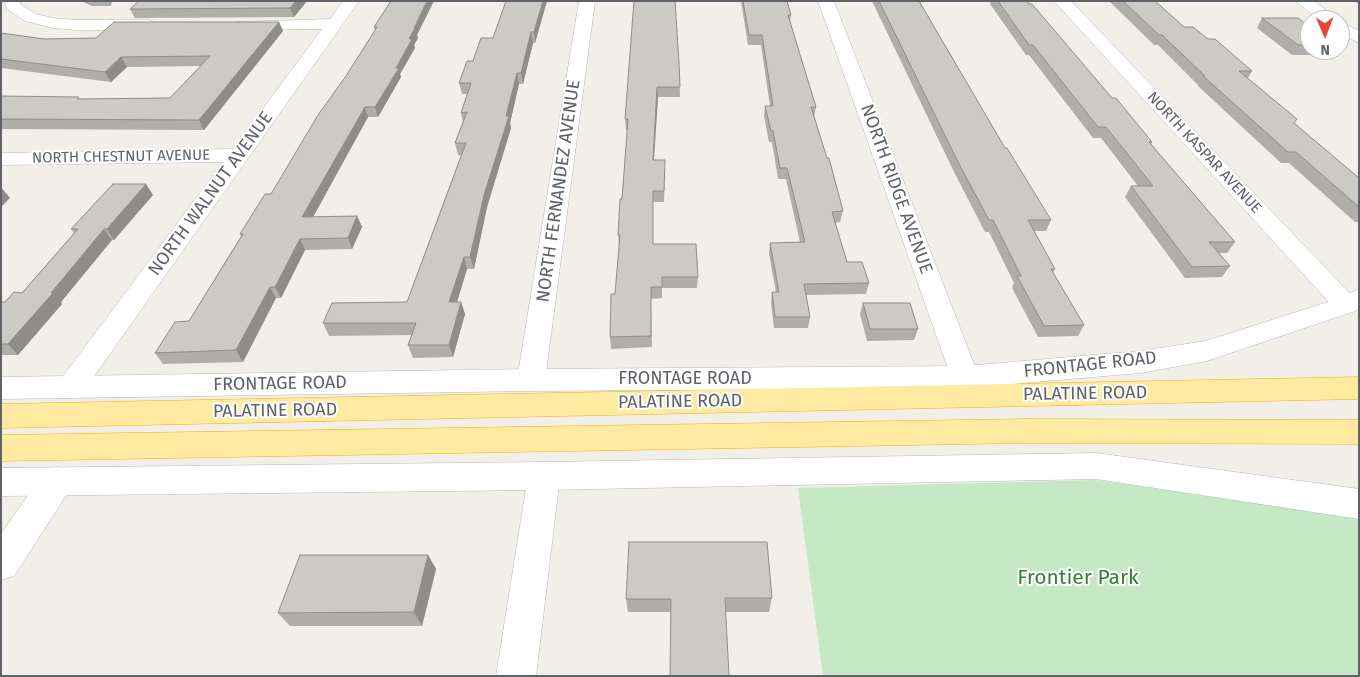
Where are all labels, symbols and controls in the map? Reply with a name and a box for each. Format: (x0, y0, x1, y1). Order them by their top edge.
north arrow (1300, 10, 1350, 60)
text: N (1320, 41, 1330, 58)
street label: NORTH FERNANDEZ AVENUE (533, 78, 585, 304)
street label: NORTH KASPAR AVENUE (1143, 89, 1265, 217)
street label: NORTH RIDGE AVENUE (855, 101, 937, 277)
street label: NORTH WALNUT AVENUE (144, 108, 278, 280)
street label: NORTH CHESTNUT AVENUE (32, 146, 210, 168)
street label: FRONTAGE ROAD (1022, 347, 1158, 383)
street label: FRONTAGE ROAD (618, 368, 752, 390)
street label: FRONTAGE ROAD (213, 372, 347, 396)
street label: PALATINE ROAD (1023, 382, 1147, 406)
street label: PALATINE ROAD (618, 390, 742, 414)
street label: PALATINE ROAD (213, 399, 337, 423)
park label: Frontier Park (1017, 565, 1139, 591)

